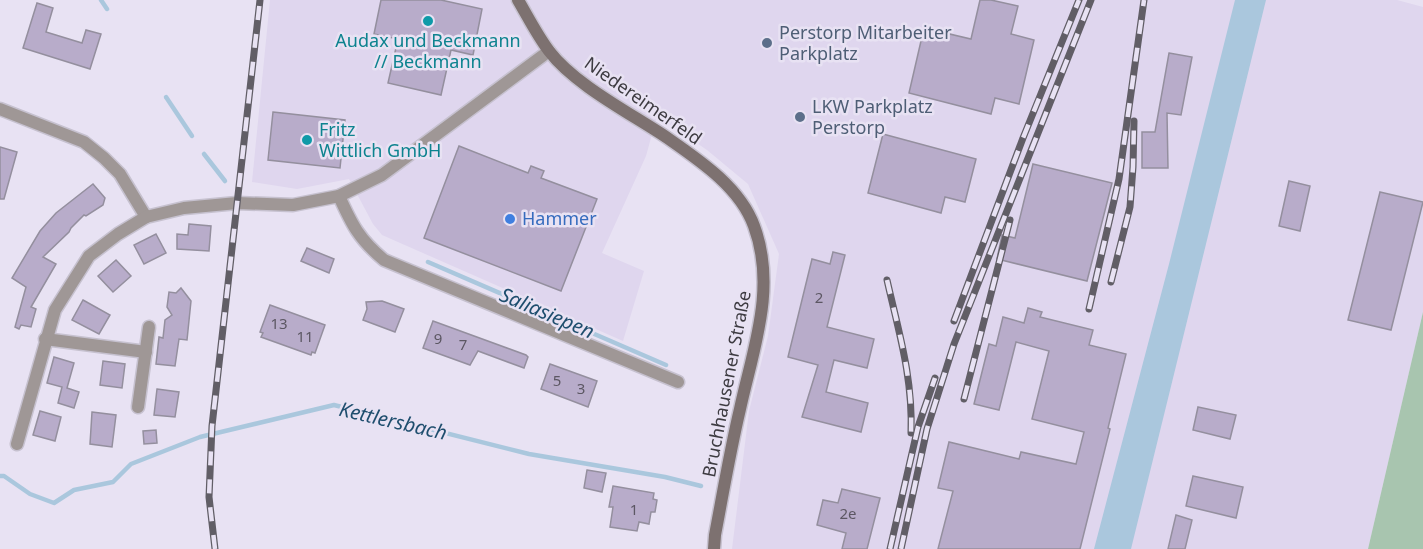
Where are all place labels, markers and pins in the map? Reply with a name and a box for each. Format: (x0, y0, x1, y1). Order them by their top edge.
marker: Audax und Beckmann // Beckmann (421, 14, 435, 28)
place label: Perstorp Mitarbeiter Parkplatz (779, 20, 952, 65)
place label: Audax und Beckmann // Beckmann (335, 28, 521, 73)
marker: Perstorp Mitarbeiter Parkplatz (760, 36, 774, 50)
place label: LKW Parkplatz Perstorp (812, 94, 933, 139)
marker: LKW Parkplatz Perstorp (793, 110, 807, 124)
place label: Fritz Wittlich GmbH (319, 117, 441, 162)
marker: Fritz Wittlich GmbH (300, 133, 314, 147)
place label: Hammer (522, 206, 597, 230)
marker: Hammer (503, 212, 517, 226)

